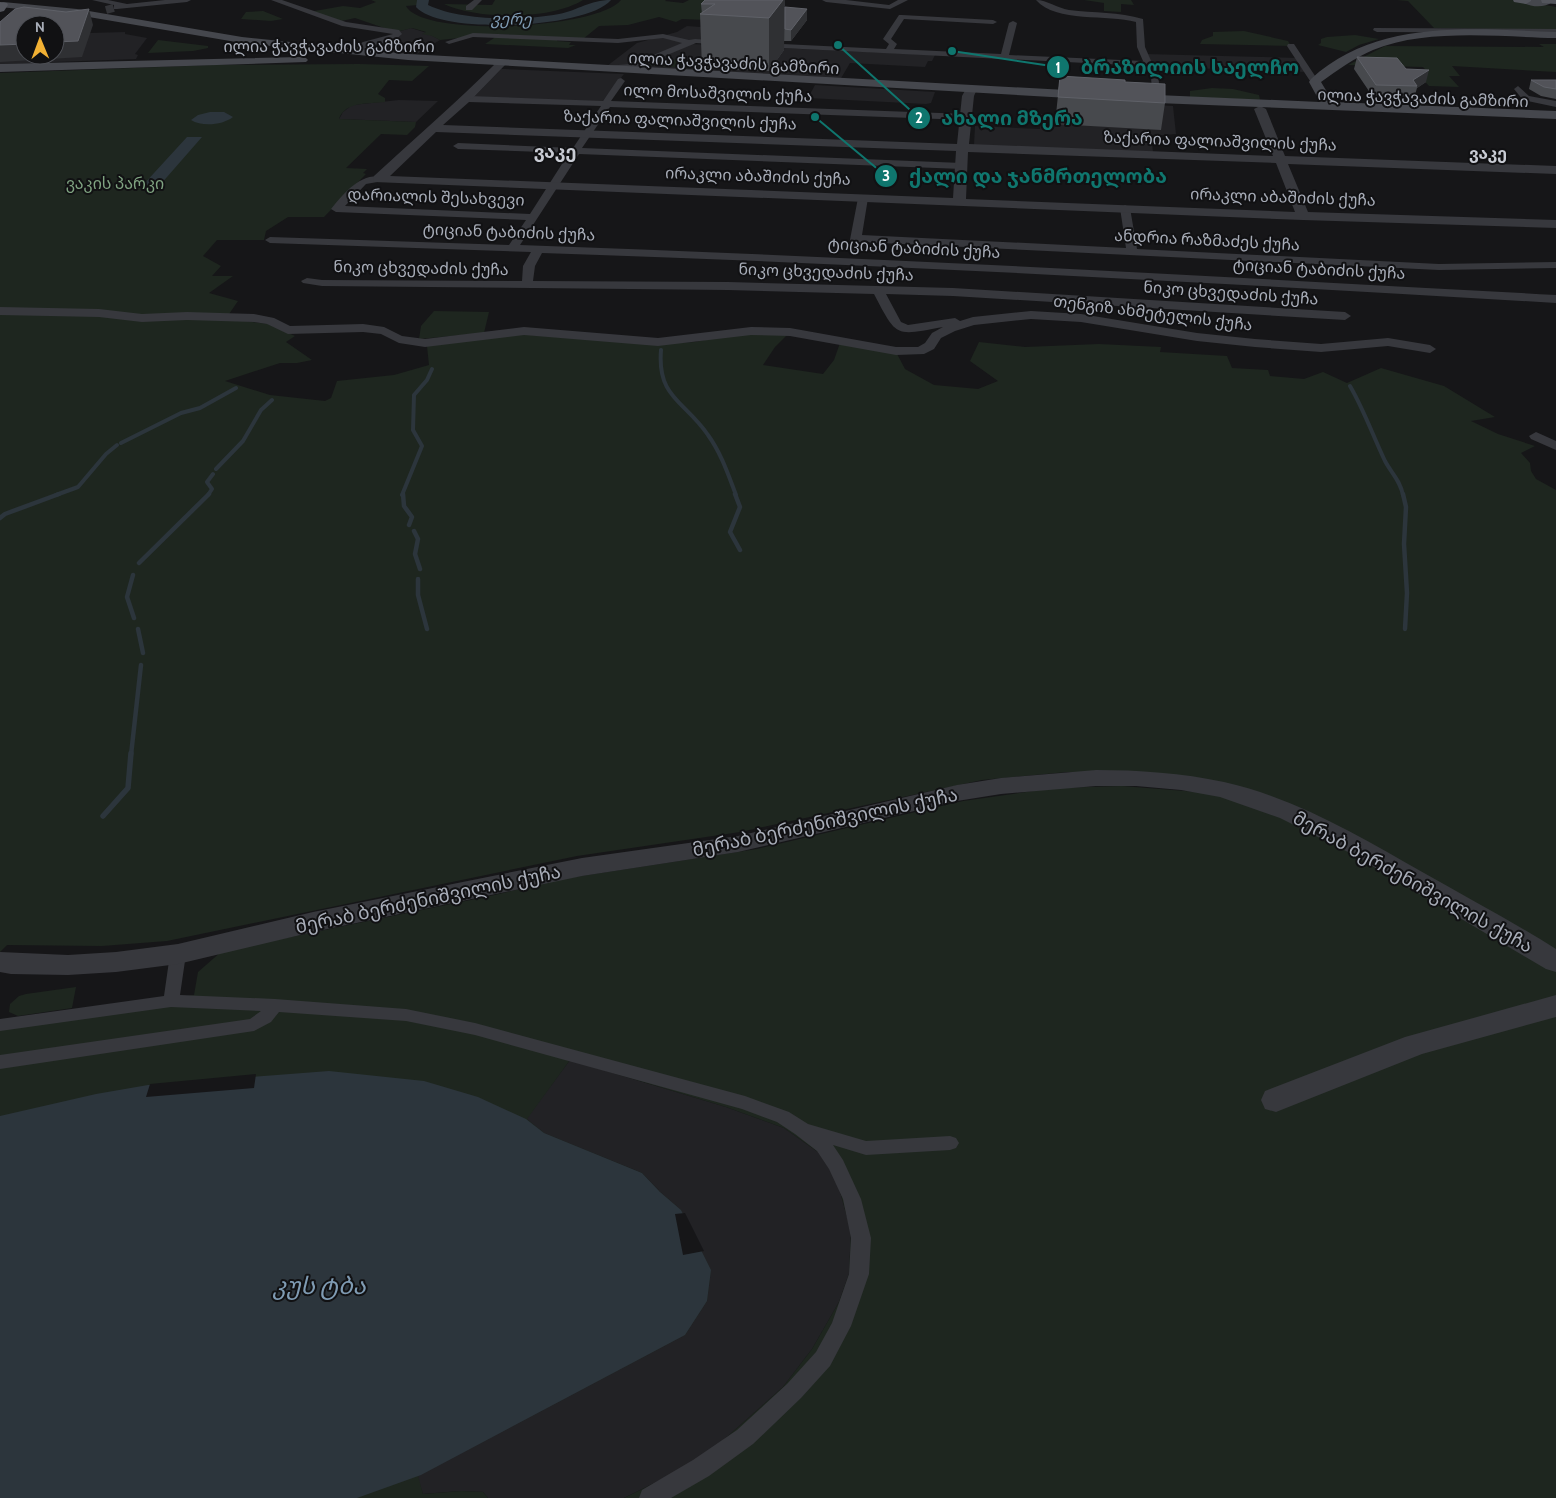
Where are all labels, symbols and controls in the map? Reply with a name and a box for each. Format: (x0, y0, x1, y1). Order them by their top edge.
water label: ვერე (490, 9, 532, 29)
north arrow (15, 15, 65, 65)
text: N (35, 18, 45, 36)
street label: ილია ჭავჭავაძის გამზირი (223, 37, 435, 57)
street label: ილია ჭავჭავაძის გამზირი (628, 48, 840, 79)
callout: ბრაზილიის საელჩო (1046, 50, 1309, 85)
text: ბრაზილიის საელჩო (1081, 55, 1299, 79)
text: 1 (1055, 59, 1061, 77)
street label: ილო მოსაშვილის ქუჩა (623, 80, 813, 107)
street label: ილია ჭავჭავაძის გამზირი (1317, 85, 1529, 112)
callout: ახალი მზერა (907, 100, 1093, 135)
street label: ზაქარია ფალიაშვილის ქუჩა (563, 106, 797, 135)
text: ახალი მზერა (941, 106, 1083, 130)
text: 2 (915, 109, 923, 127)
street label: ზაქარია ფალიაშვილის ქუჩა (1103, 127, 1337, 156)
district label: ვაკე (534, 141, 576, 163)
district label: ვაკე (1469, 144, 1507, 163)
callout: ქალი და ჯანმრთელობა (874, 158, 1177, 193)
street label: ირაკლი აბაშიძის ქუჩა (665, 163, 851, 190)
text: ქალი და ჯანმრთელობა (909, 164, 1167, 189)
text: 3 (882, 167, 890, 185)
park label: ვაკის პარკი (66, 174, 164, 193)
street label: დარიალის შესახვევი (347, 184, 525, 211)
street label: ირაკლი აბაშიძის ქუჩა (1190, 184, 1376, 211)
street label: ტიციან ტაბიძის ქუჩა (422, 219, 596, 245)
street label: ანდრია რაზმაძეს ქუჩა (1114, 226, 1300, 255)
street label: ტიციან ტაბიძის ქუჩა (827, 234, 1001, 262)
street label: ტიციან ტაბიძის ქუჩა (1232, 255, 1406, 283)
street label: ნიკო ცხვედაძის ქუჩა (333, 257, 509, 280)
street label: ნიკო ცხვედაძის ქუჩა (738, 259, 914, 286)
street label: ნიკო ცხვედაძის ქუჩა (1143, 277, 1319, 310)
street label: თენგიზ ახმეტელის ქუჩა (1052, 291, 1254, 336)
street label: მერაბ ბერძენიშვილის ქუჩა (690, 783, 960, 862)
street label: მერაბ ბერძენიშვილის ქუჩა (1289, 806, 1537, 959)
street label: მერაბ ბერძენიშვილის ქუჩა (293, 860, 563, 939)
water label: კუს ტბა (272, 1271, 367, 1300)

